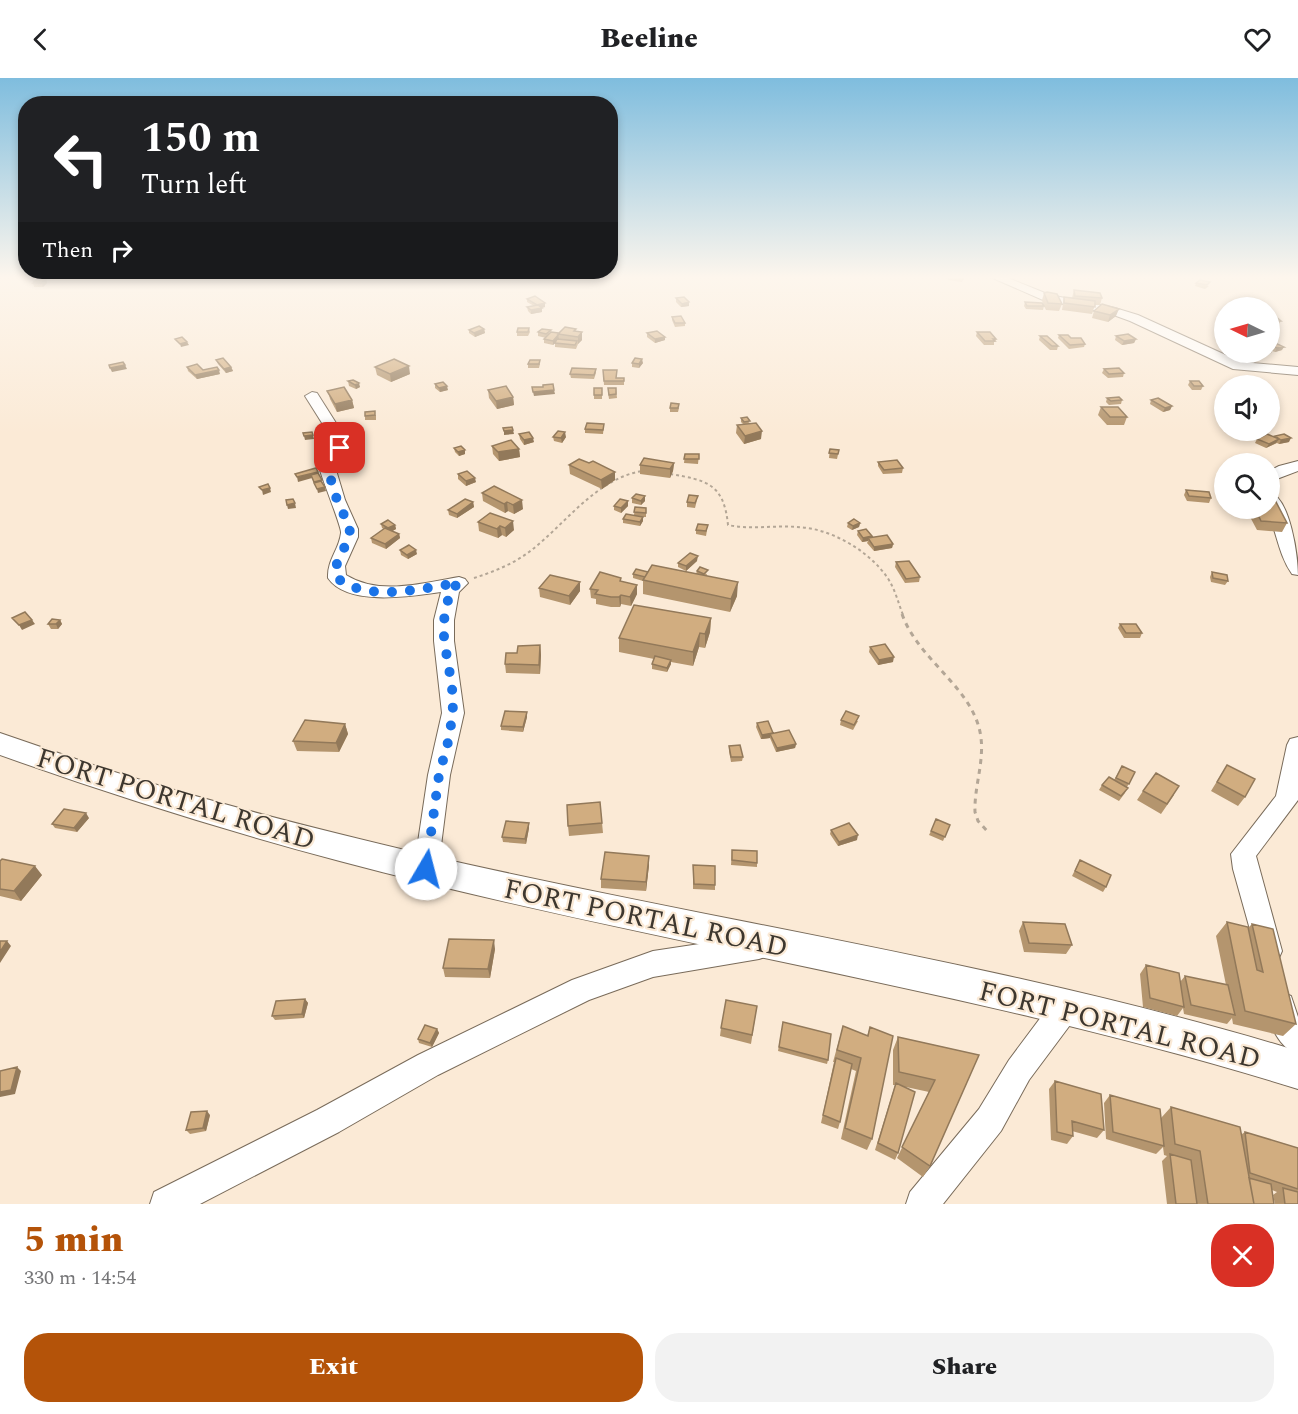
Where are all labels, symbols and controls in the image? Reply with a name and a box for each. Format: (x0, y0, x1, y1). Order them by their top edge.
text: Beeline (600, 18, 698, 60)
icon: back (24, 23, 57, 56)
icon: heart (1241, 23, 1274, 56)
text: 150 m (141, 107, 260, 170)
icon: left (42, 120, 120, 198)
text: Turn left (141, 164, 247, 206)
text: Then (42, 234, 93, 267)
icon: right (105, 234, 138, 267)
north arrow (1214, 297, 1280, 363)
map controls (1214, 297, 1280, 519)
button: sound (1214, 375, 1280, 441)
pin (314, 422, 365, 473)
icon: arrive (323, 431, 356, 464)
button: search (1214, 453, 1280, 519)
street label: FORT PORTAL ROAD (31, 737, 320, 862)
position arrow (394, 837, 458, 901)
street label: FORT PORTAL ROAD (500, 867, 792, 970)
street label: FORT PORTAL ROAD (974, 970, 1265, 1081)
text: 5 min (24, 1213, 124, 1268)
button: close (1211, 1224, 1274, 1287)
text: 330 m · 14:54 (24, 1263, 136, 1293)
button: Exit (24, 1333, 643, 1402)
button: Share (655, 1333, 1274, 1402)

